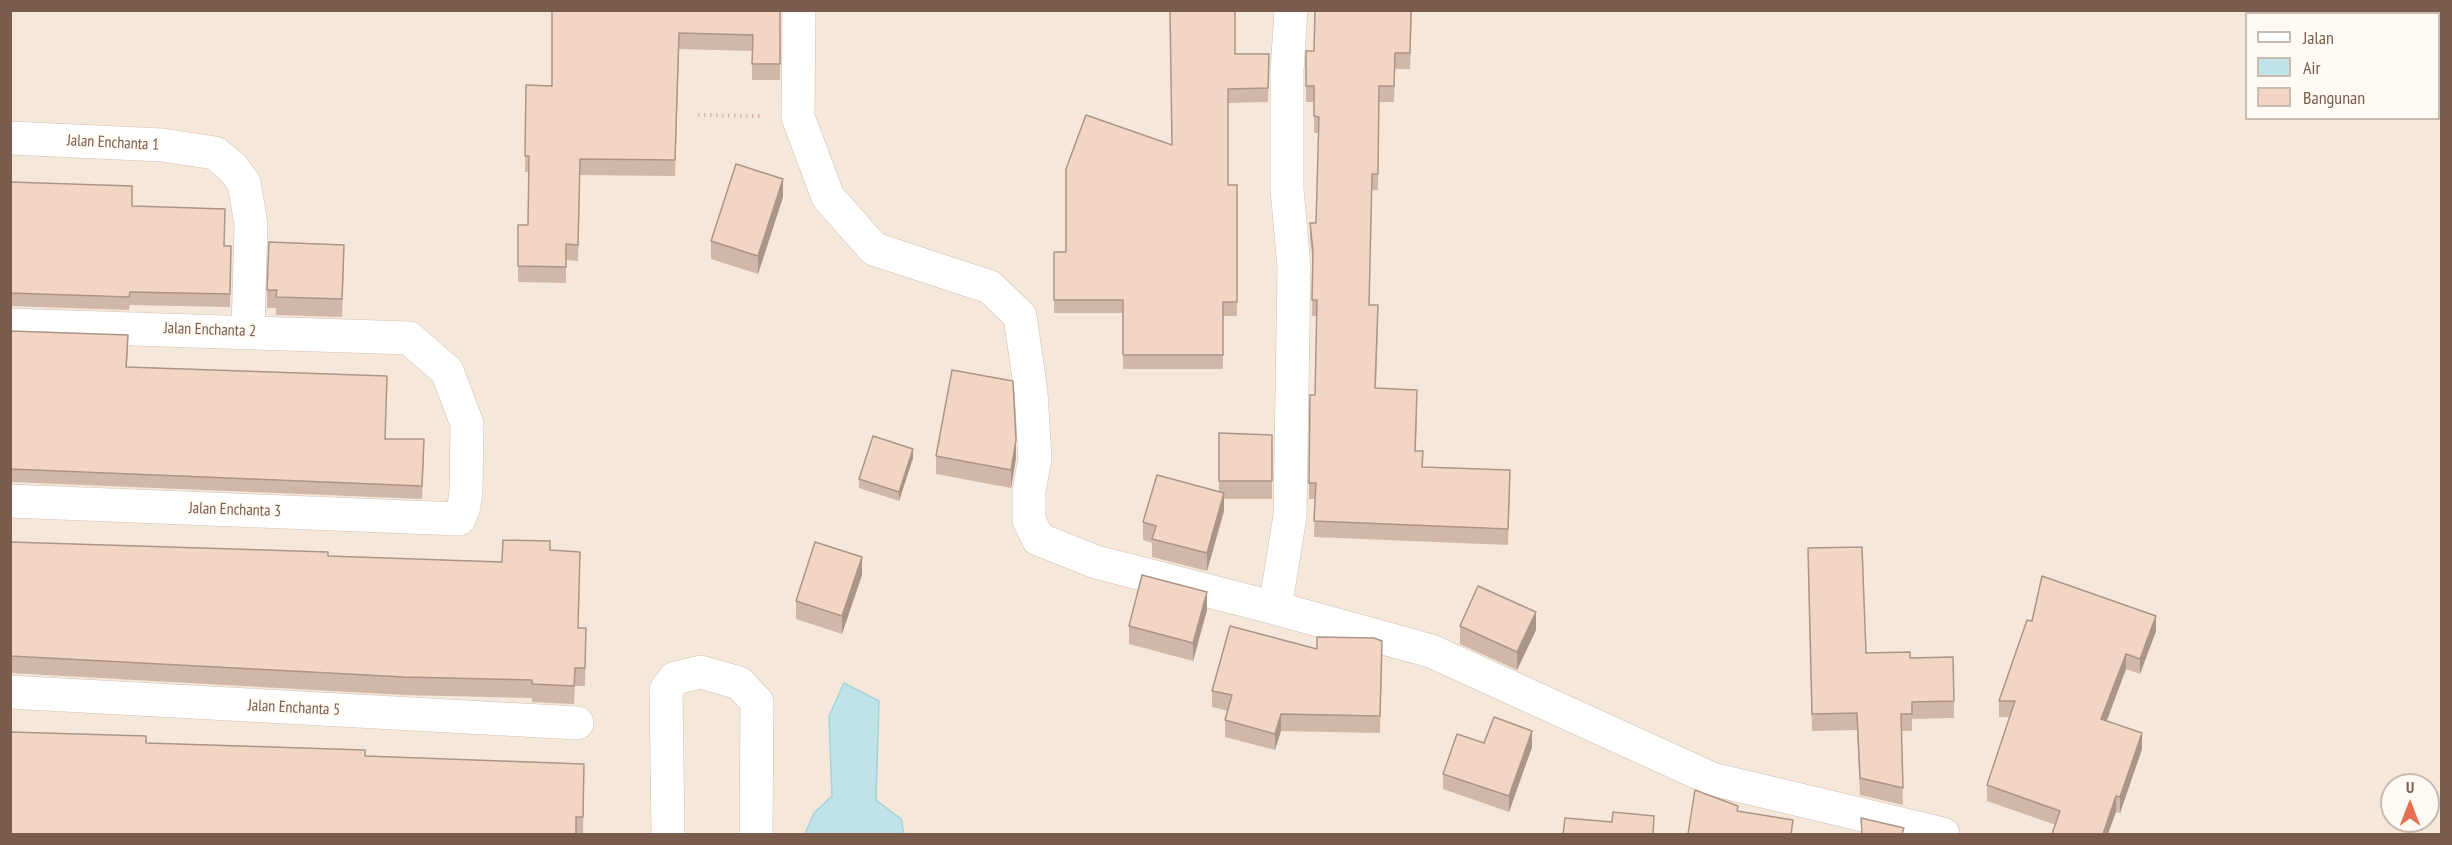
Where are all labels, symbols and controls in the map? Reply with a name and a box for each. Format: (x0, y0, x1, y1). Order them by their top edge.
legend (2245, 12, 2440, 120)
text: Jalan (2303, 26, 2334, 49)
text: Air (2303, 56, 2320, 79)
text: Bangunan (2303, 86, 2365, 109)
street label: Jalan Enchanta 1 (66, 131, 160, 155)
street label: Jalan Enchanta 2 (164, 319, 256, 341)
street label: Jalan Enchanta 3 (189, 499, 281, 521)
street label: Jalan Enchanta 5 (247, 696, 341, 720)
north arrow (2380, 773, 2440, 833)
text: U (2406, 777, 2414, 797)

